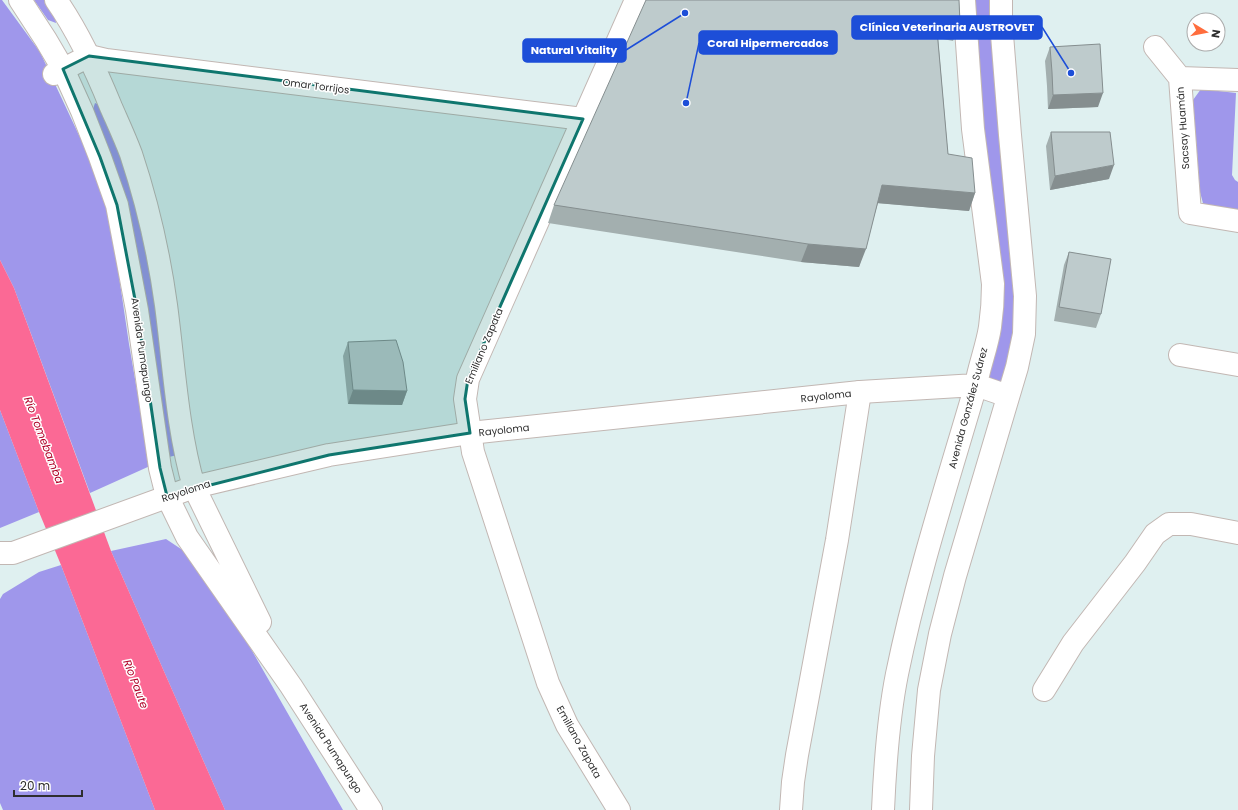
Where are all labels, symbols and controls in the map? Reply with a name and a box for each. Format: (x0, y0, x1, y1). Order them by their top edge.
north arrow (1186, 12, 1226, 52)
callout: Clínica Veterinaria AUSTROVET (852, 16, 1042, 39)
text: Clínica Veterinaria AUSTROVET (860, 19, 1035, 35)
text: N (1207, 28, 1224, 39)
callout: Coral Hipermercados (699, 31, 837, 54)
text: Coral Hipermercados (707, 35, 829, 51)
callout: Natural Vitality (523, 39, 626, 62)
text: Natural Vitality (531, 42, 617, 58)
street label: Omar Torrijos (282, 74, 350, 98)
street label: Sacsay Huamán (1173, 86, 1193, 170)
street label: Avenida Pumapungo (127, 297, 157, 403)
street label: Emiliano Zapata (461, 306, 507, 386)
street label: Avenida González Suárez (945, 345, 992, 470)
street label: Rayoloma (800, 386, 852, 406)
water label: Río Tomebamba (20, 394, 68, 486)
street label: Rayoloma (478, 420, 530, 440)
street label: Rayoloma (160, 476, 212, 506)
water label: Río Paute (119, 657, 153, 711)
street label: Avenida Pumapungo (296, 700, 366, 796)
street label: Emiliano Zapata (553, 703, 605, 781)
scale bar (14, 772, 82, 798)
text: 20 m (20, 777, 50, 794)

